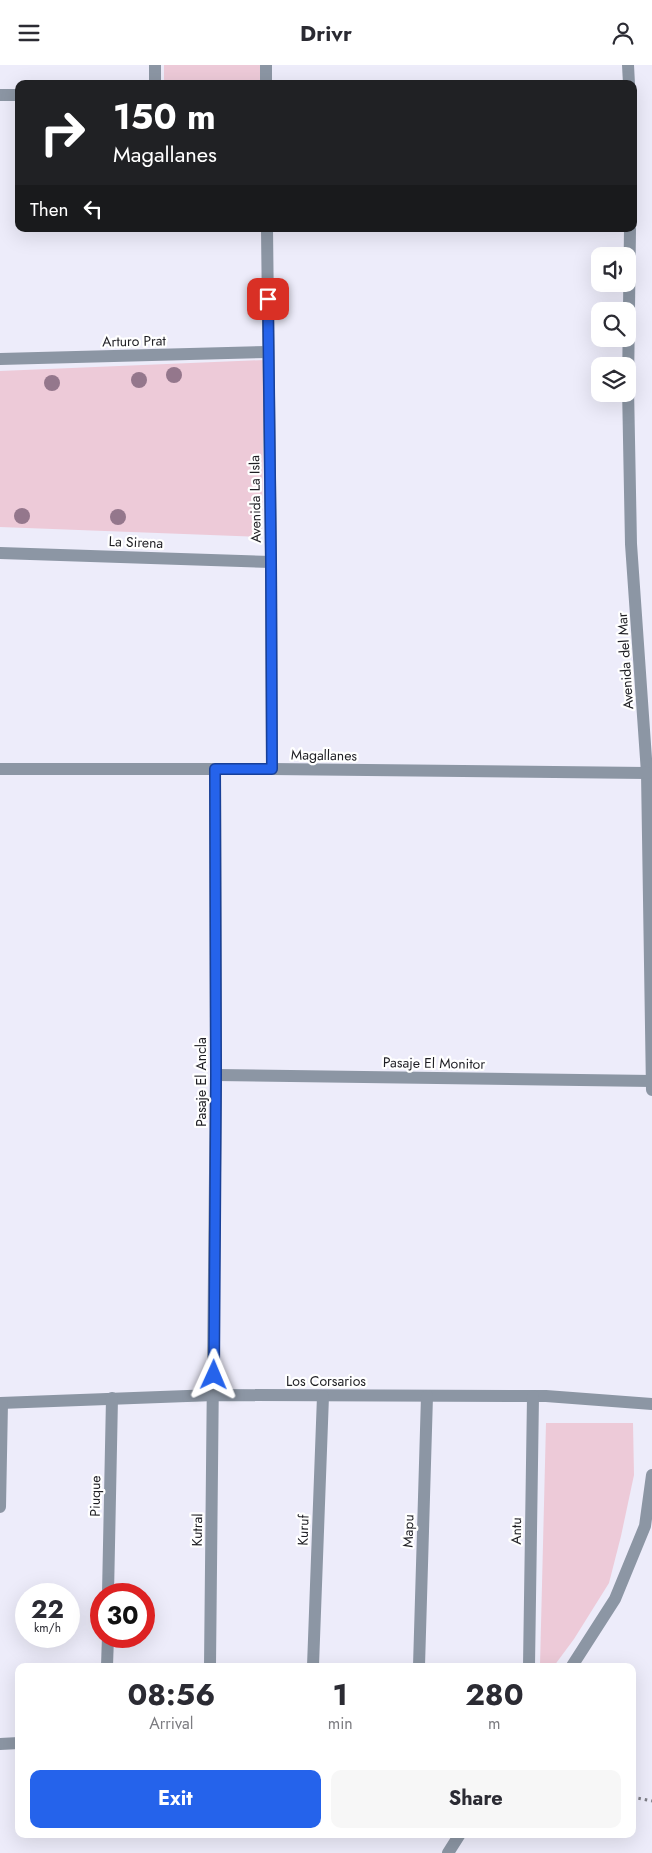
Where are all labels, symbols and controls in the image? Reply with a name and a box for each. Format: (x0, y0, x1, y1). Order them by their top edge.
text: Drivr (300, 17, 352, 49)
icon: menu (15, 19, 43, 47)
icon: person (609, 19, 637, 47)
text: 150 m (113, 92, 216, 142)
icon: right (30, 100, 95, 165)
text: Magallanes (113, 138, 217, 170)
icon: left (79, 195, 107, 223)
text: Then (30, 196, 69, 223)
map controls (591, 247, 636, 402)
button: sound (591, 247, 636, 292)
pin (247, 278, 289, 320)
icon: arrive (254, 285, 282, 313)
button: search (591, 302, 636, 347)
street label: Arturo Prat (102, 330, 167, 352)
button: layers (591, 357, 636, 402)
street label: Avenida La Isla (244, 455, 266, 543)
street label: La Sirena (108, 531, 164, 553)
street label: Avenida del Mar (612, 612, 638, 710)
street label: Magallanes (291, 744, 358, 766)
street label: Pasaje El Ancla (191, 1037, 211, 1127)
street label: Pasaje El Monitor (383, 1052, 485, 1074)
position arrow (187, 1348, 239, 1400)
street label: Los Corsarios (286, 1371, 366, 1391)
street label: Piuque (85, 1475, 105, 1517)
street label: Kutral (187, 1513, 207, 1547)
street label: Kuruf (292, 1513, 314, 1546)
street label: Mapu (397, 1514, 419, 1548)
street label: Antu (506, 1517, 526, 1545)
speed limit sign: 30 (90, 1583, 155, 1648)
text: 22 (31, 1591, 64, 1627)
text: km/h (34, 1619, 61, 1637)
text: 08:56 (127, 1673, 215, 1716)
text: 1 (333, 1673, 348, 1716)
text: 280 (465, 1673, 524, 1716)
text: Arrival (149, 1712, 193, 1735)
text: min (328, 1712, 353, 1735)
text: m (488, 1712, 501, 1735)
button: Exit (30, 1770, 321, 1828)
button: Share (331, 1770, 621, 1828)

